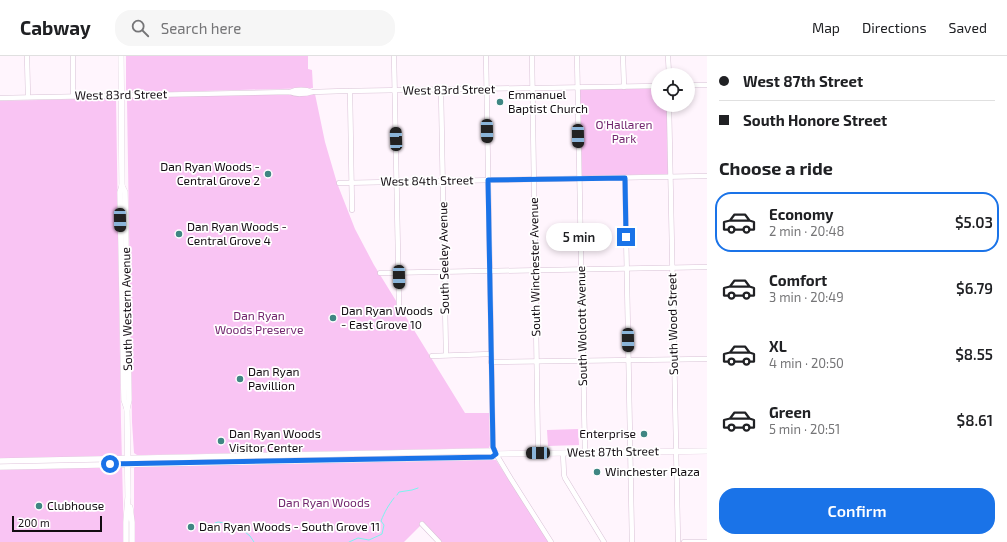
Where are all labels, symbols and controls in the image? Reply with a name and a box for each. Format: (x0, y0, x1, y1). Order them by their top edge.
search box (115, 10, 395, 46)
text: Cabway (20, 16, 91, 39)
icon: search (129, 17, 151, 39)
text: Search here (161, 19, 241, 37)
text: Map (812, 19, 840, 36)
text: Directions (862, 19, 927, 36)
text: Saved (949, 19, 987, 36)
map controls (651, 68, 695, 112)
button: locate (651, 68, 695, 112)
text: West 87th Street (743, 72, 863, 90)
street label: West 83rd Street (403, 81, 496, 97)
street label: West 83rd Street (75, 86, 168, 102)
place label: Emmanuel Baptist Church (508, 87, 588, 115)
marker: Emmanuel Baptist Church (495, 97, 505, 107)
text: South Honore Street (743, 111, 887, 129)
park label: O'Hallaren Park (596, 117, 652, 145)
car (481, 119, 493, 143)
car (572, 124, 584, 148)
car (390, 127, 402, 151)
text: Choose a ride (719, 157, 833, 179)
place label: Dan Ryan Woods - Central Grove 2 (160, 159, 260, 187)
marker: Dan Ryan Woods - Central Grove 2 (263, 169, 273, 179)
street label: West 84th Street (380, 172, 474, 188)
street label: South Winchester Avenue (526, 197, 542, 337)
street label: South Seeley Avenue (435, 201, 451, 315)
icon: car (721, 204, 757, 240)
text: Economy (769, 205, 834, 223)
car (114, 208, 126, 232)
text: $5.03 (955, 213, 993, 231)
place label: Dan Ryan Woods - Central Grove 4 (187, 219, 287, 247)
callout: 5 min (546, 223, 612, 251)
text: 2 min · 20:48 (769, 223, 844, 239)
route end (617, 228, 635, 246)
marker: Dan Ryan Woods - Central Grove 4 (174, 229, 184, 239)
text: 5 min (563, 229, 595, 245)
street label: South Western Avenue (118, 247, 134, 371)
car (393, 265, 405, 289)
street label: South Wolcott Avenue (573, 266, 589, 386)
icon: car (721, 270, 757, 306)
text: Comfort (769, 271, 827, 289)
street label: South Wood Street (664, 272, 680, 375)
text: $6.79 (956, 279, 993, 297)
text: 3 min · 20:49 (769, 289, 844, 305)
place label: Dan Ryan Woods - East Grove 10 (341, 303, 433, 331)
park label: Dan Ryan Woods Preserve (215, 308, 303, 336)
marker: Dan Ryan Woods - East Grove 10 (328, 313, 338, 323)
car (622, 328, 634, 352)
icon: car (721, 336, 757, 372)
text: XL (769, 337, 787, 355)
text: $8.55 (955, 345, 993, 363)
text: 4 min · 20:50 (769, 355, 844, 371)
place label: Dan Ryan Pavillion (248, 364, 299, 392)
marker: Dan Ryan Pavillion (235, 374, 245, 384)
icon: car (721, 402, 757, 438)
text: Green (769, 403, 811, 421)
text: $8.61 (957, 411, 993, 429)
text: 5 min · 20:51 (769, 421, 840, 437)
place label: Dan Ryan Woods Visitor Center (229, 426, 321, 454)
place label: Enterprise (579, 426, 636, 440)
marker: Enterprise (639, 429, 649, 439)
marker: Dan Ryan Woods Visitor Center (216, 436, 226, 446)
street label: West 87th Street (567, 443, 659, 459)
car (526, 447, 550, 459)
route start (101, 455, 119, 473)
place label: Winchester Plaza (605, 464, 700, 478)
marker: Winchester Plaza (592, 467, 602, 477)
button: Confirm (719, 488, 995, 534)
park label: Dan Ryan Woods (278, 495, 370, 509)
place label: Clubhouse (47, 498, 104, 512)
marker: Clubhouse (34, 501, 44, 511)
scale bar (12, 514, 102, 533)
text: 200 m (18, 516, 50, 529)
place label: Dan Ryan Woods - South Grove 11 (199, 519, 380, 533)
marker: Dan Ryan Woods - South Grove 11 (186, 522, 196, 532)

